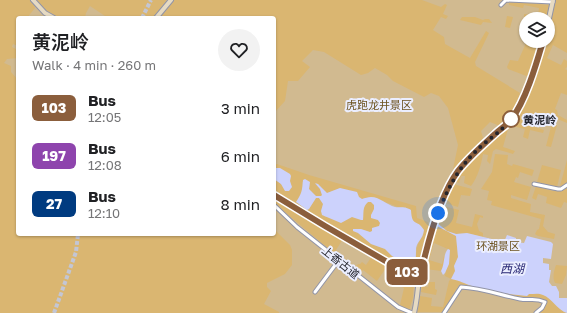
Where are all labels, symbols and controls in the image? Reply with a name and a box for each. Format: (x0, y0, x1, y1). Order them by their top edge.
map controls (519, 12, 555, 48)
button: layers (519, 12, 555, 48)
button: heart (218, 29, 260, 71)
text: 黄泥岭 (32, 30, 89, 53)
text: Walk · 4 min · 260 m (32, 57, 156, 73)
text: Bus (88, 91, 116, 109)
park label: 虎跑龙井景区 (346, 98, 412, 111)
text: 103 (42, 99, 66, 116)
text: 3 min (221, 99, 260, 117)
text: 12:05 (88, 109, 121, 125)
marker: 黄泥岭 (502, 110, 520, 128)
place label: 黄泥岭 (523, 113, 557, 126)
text: Bus (88, 139, 116, 157)
text: 197 (42, 147, 66, 164)
text: 6 min (221, 147, 260, 165)
text: 12:08 (88, 157, 122, 173)
text: Bus (88, 187, 116, 205)
text: 27 (46, 195, 62, 212)
text: 8 min (221, 195, 260, 213)
your location (428, 203, 448, 223)
text: 12:10 (88, 205, 120, 221)
park label: 环湖景区 (476, 239, 520, 252)
street label: 上香古道 (320, 243, 362, 281)
line badge: 103 (384, 259, 430, 285)
water label: 西湖 (500, 261, 526, 276)
text: 103 (395, 263, 419, 280)

